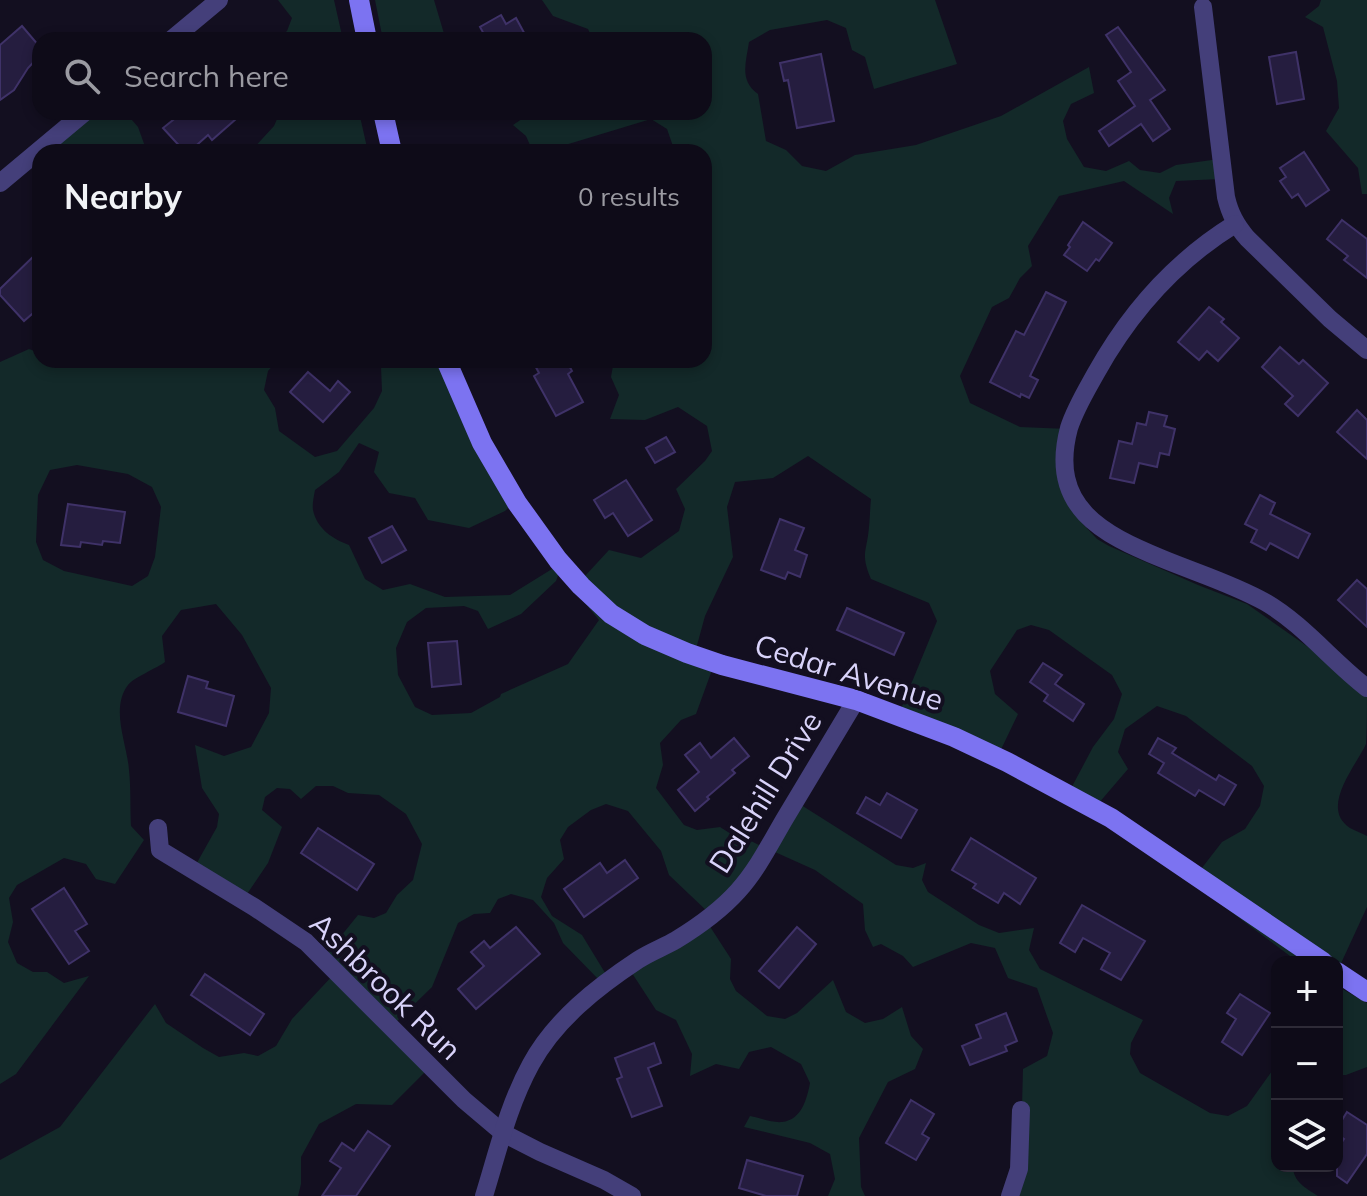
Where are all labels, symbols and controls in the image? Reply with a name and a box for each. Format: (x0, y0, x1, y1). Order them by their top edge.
search box (32, 32, 712, 120)
icon: search (60, 54, 104, 98)
text: Search here (124, 57, 289, 95)
text: Nearby (64, 175, 182, 218)
text: 0 results (578, 180, 680, 213)
street label: Cedar Avenue (750, 625, 948, 719)
street label: Dalehill Drive (700, 704, 830, 880)
street label: Ashbrook Run (302, 904, 470, 1068)
map controls (1271, 956, 1343, 1172)
button: + (1271, 956, 1343, 1028)
button: − (1271, 1028, 1343, 1100)
button: layers (1271, 1100, 1343, 1172)

